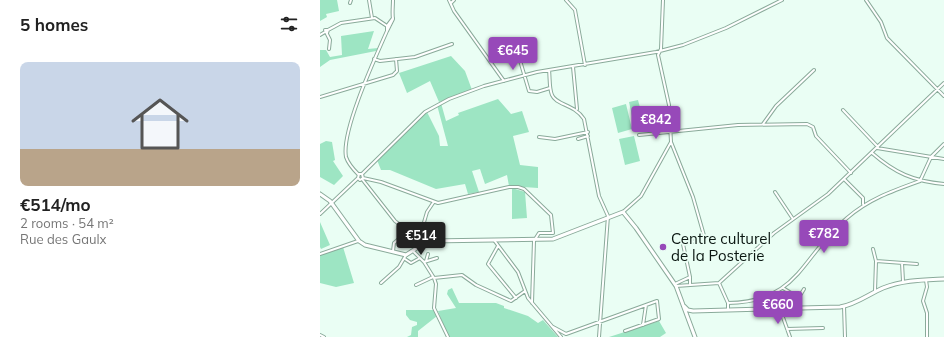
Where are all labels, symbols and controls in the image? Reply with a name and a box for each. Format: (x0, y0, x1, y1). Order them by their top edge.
icon: filters (278, 13, 300, 35)
text: 5 homes (20, 14, 88, 35)
pin: €645 (489, 37, 537, 71)
text: €645 (497, 42, 529, 58)
icon: home (124, 88, 196, 160)
pin: €842 (632, 106, 680, 140)
text: €842 (640, 111, 672, 127)
text: €514/mo (20, 194, 91, 215)
text: 2 rooms · 54 m² (20, 215, 114, 231)
pin: €782 (800, 220, 848, 254)
pin: €514 (397, 222, 445, 256)
text: €782 (808, 225, 840, 241)
text: €514 (405, 227, 437, 243)
place label: Centre culturel de la Posterie (671, 229, 771, 265)
text: Rue des Gaulx (20, 231, 107, 247)
marker: Centre culturel de la Posterie (658, 242, 668, 252)
pin: €660 (754, 291, 802, 325)
text: €660 (762, 296, 794, 312)

